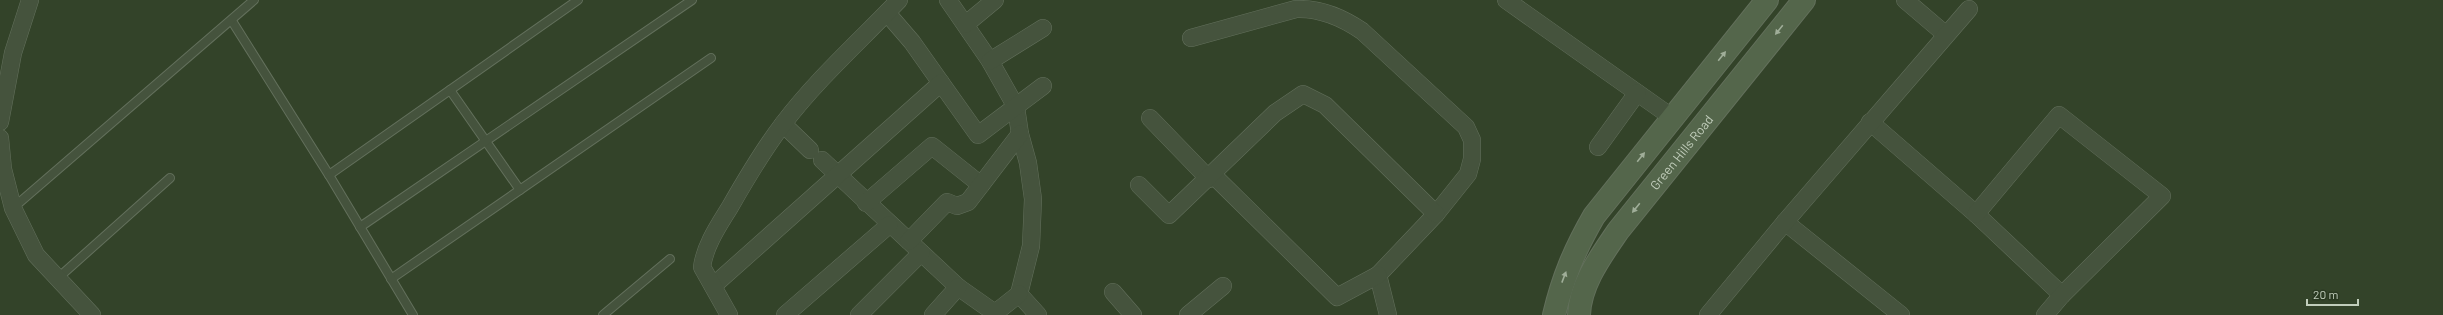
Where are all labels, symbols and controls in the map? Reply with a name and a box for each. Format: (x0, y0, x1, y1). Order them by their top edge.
one-way arrow (1775, 25, 1783, 36)
one-way arrow (1718, 50, 1727, 61)
street label: Green Hills Road (1646, 112, 1716, 193)
one-way arrow (1637, 152, 1646, 163)
one-way arrow (1632, 202, 1640, 213)
one-way arrow (1561, 271, 1567, 283)
scale bar (2307, 281, 2358, 307)
text: 20 m (2313, 287, 2339, 301)

